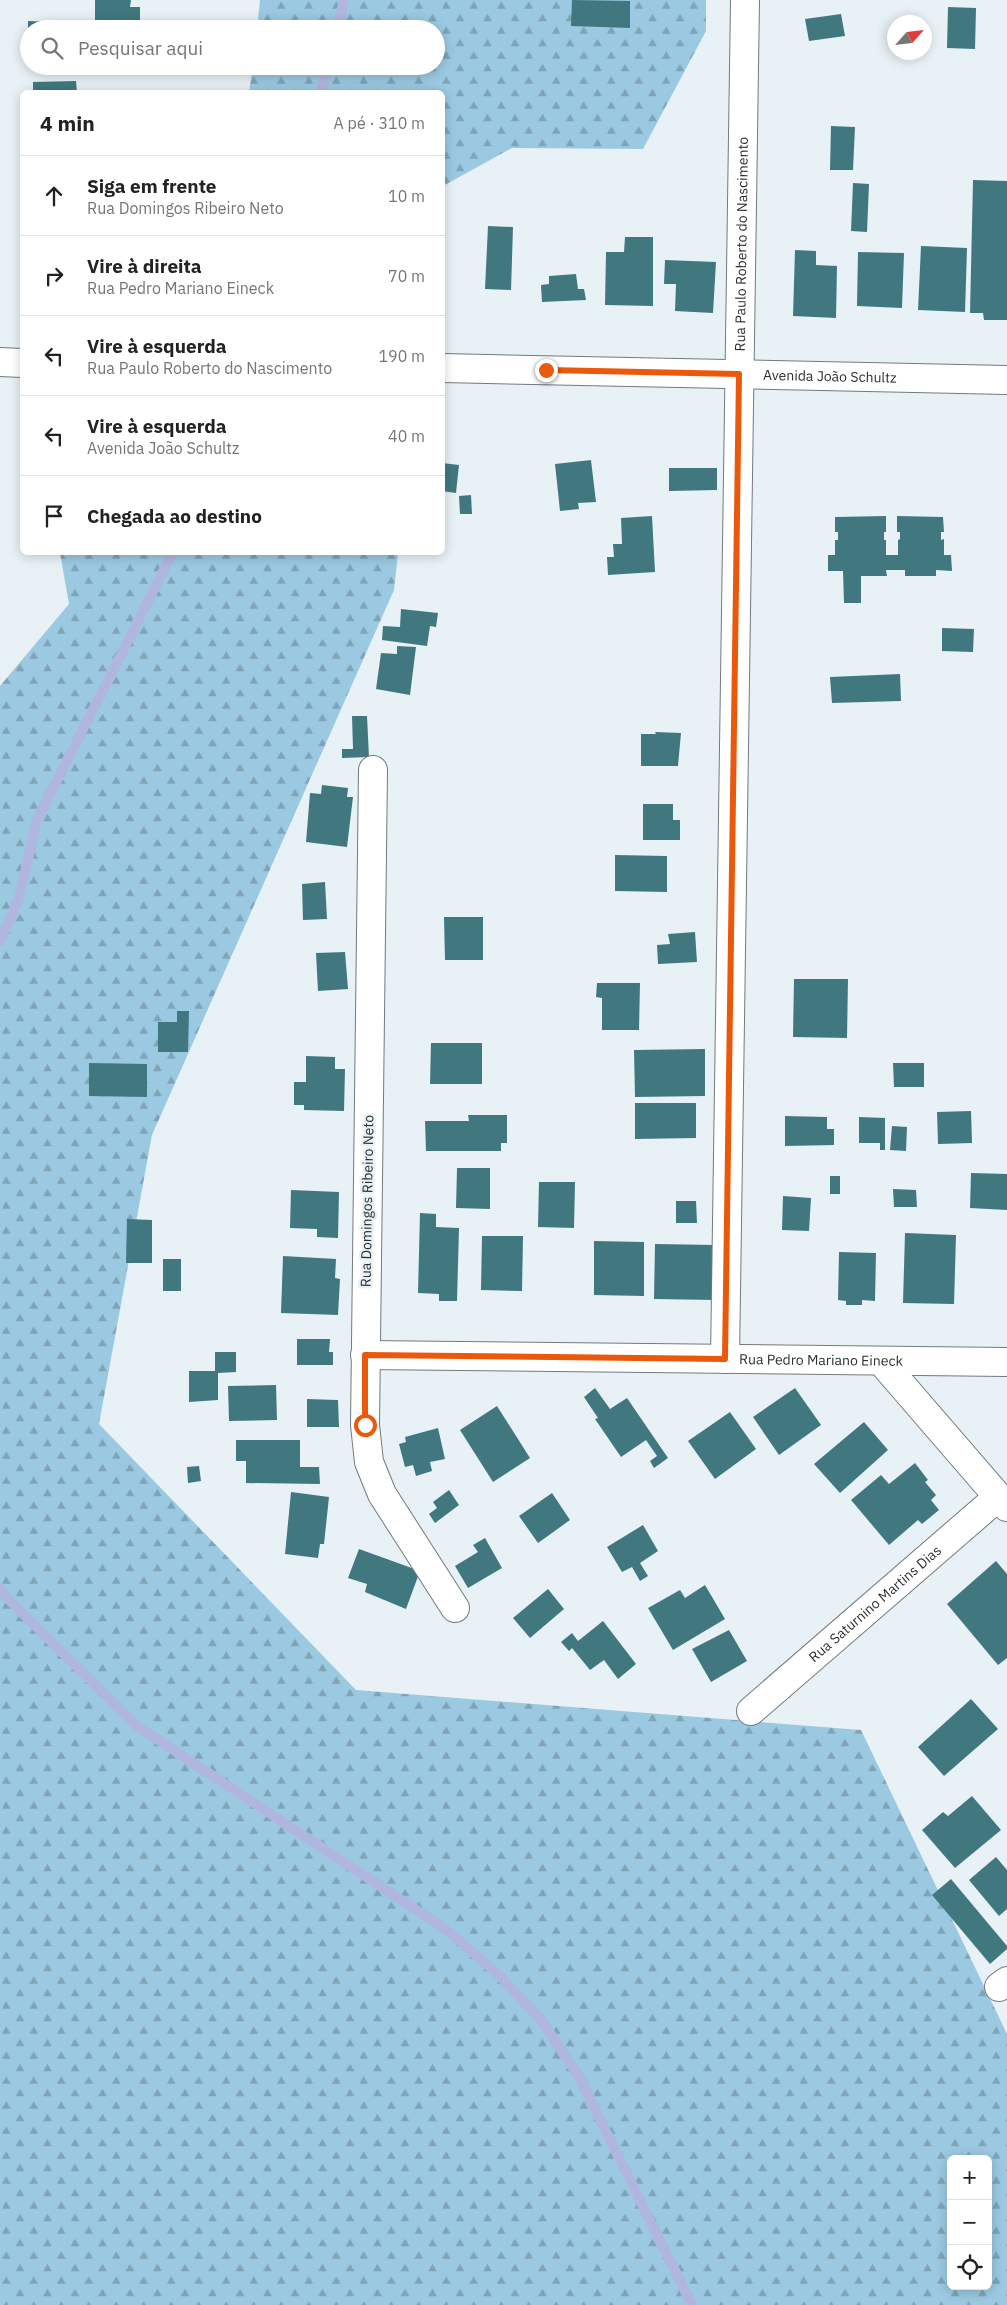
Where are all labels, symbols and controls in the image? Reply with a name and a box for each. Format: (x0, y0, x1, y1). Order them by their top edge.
north arrow (887, 15, 932, 60)
search box (20, 20, 445, 75)
icon: search (38, 34, 66, 62)
text: Pesquisar aqui (78, 36, 203, 60)
text: 4 min (40, 109, 95, 137)
text: A pé · 310 m (334, 113, 425, 133)
street label: Rua Paulo Roberto do Nascimento (731, 136, 752, 352)
text: Siga em frente (87, 174, 217, 198)
icon: ahead (40, 182, 68, 210)
text: 10 m (388, 186, 425, 206)
text: Rua Domingos Ribeiro Neto (87, 198, 284, 218)
text: Vire à direita (87, 254, 202, 278)
icon: right (40, 262, 68, 290)
text: 70 m (388, 266, 425, 286)
text: Rua Pedro Mariano Eineck (87, 278, 274, 298)
text: Vire à esquerda (87, 334, 227, 358)
icon: left (40, 342, 68, 370)
text: 190 m (378, 346, 425, 366)
text: Rua Paulo Roberto do Nascimento (87, 358, 332, 378)
route end (535, 359, 558, 382)
street label: Avenida João Schultz (763, 366, 897, 387)
text: Vire à esquerda (87, 414, 227, 438)
icon: left (40, 422, 68, 450)
text: 40 m (388, 426, 425, 446)
text: Avenida João Schultz (87, 438, 239, 458)
icon: arrive (40, 502, 68, 530)
text: Chegada ao destino (87, 504, 262, 528)
street label: Rua Domingos Ribeiro Neto (356, 1115, 378, 1287)
street label: Rua Pedro Mariano Eineck (739, 1350, 904, 1370)
route start (354, 1414, 377, 1437)
street label: Rua Saturnino Martins Dias (805, 1541, 945, 1666)
map controls (947, 2155, 992, 2290)
button: + (947, 2155, 992, 2200)
button: − (947, 2200, 992, 2245)
button: locate (947, 2245, 992, 2290)

